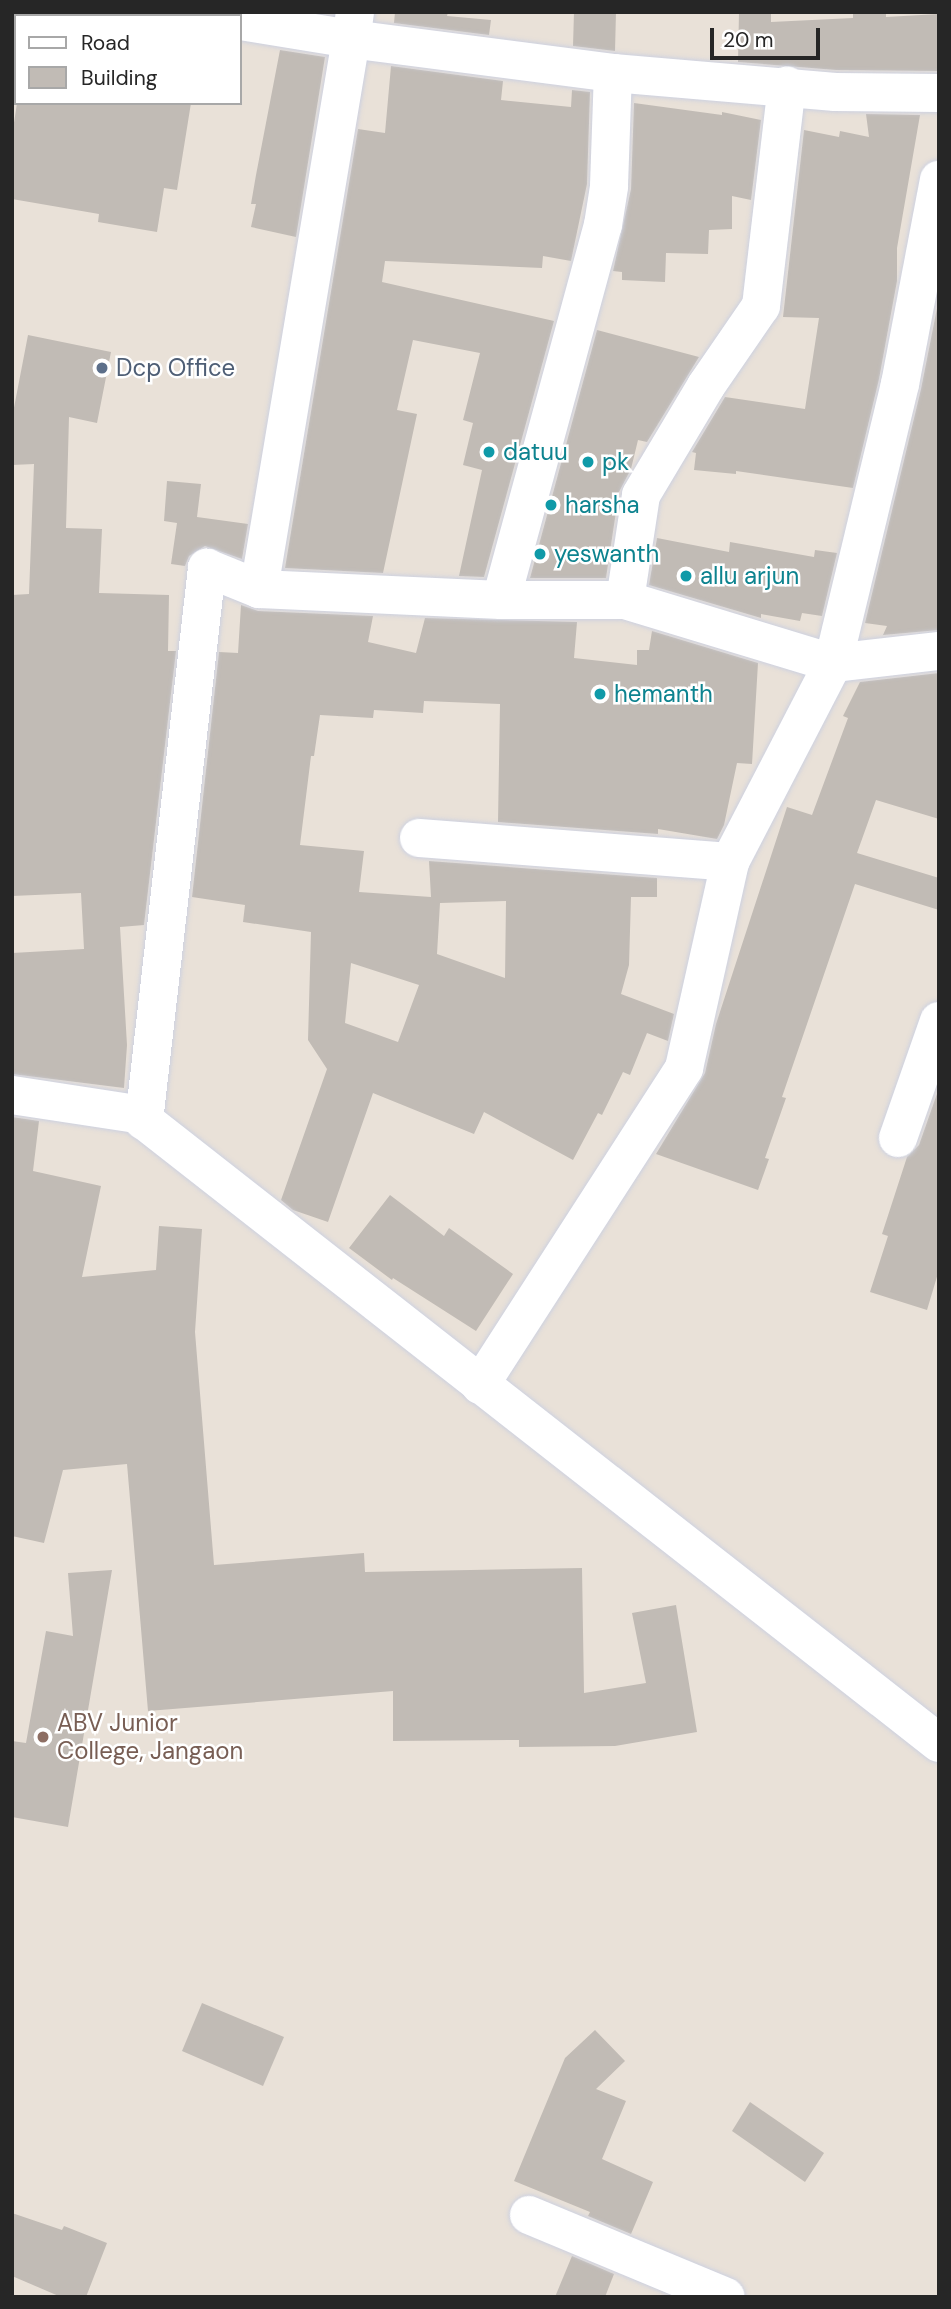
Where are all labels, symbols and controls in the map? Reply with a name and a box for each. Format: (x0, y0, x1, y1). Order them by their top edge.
legend (14, 14, 242, 105)
scale bar (713, 14, 823, 58)
text: 20 m (723, 26, 774, 54)
text: Road (81, 29, 130, 57)
text: Building (81, 64, 157, 92)
place label: Dcp Office (116, 354, 235, 382)
marker: Dcp Office (94, 360, 110, 376)
place label: datuu (503, 438, 568, 466)
marker: datuu (481, 444, 497, 460)
place label: pk (602, 448, 629, 476)
marker: pk (580, 454, 596, 470)
place label: harsha (565, 491, 640, 519)
marker: harsha (543, 497, 559, 513)
place label: yeswanth (554, 540, 659, 568)
marker: yeswanth (532, 546, 548, 562)
place label: allu arjun (700, 562, 799, 590)
marker: allu arjun (678, 568, 694, 584)
place label: hemanth (614, 680, 713, 708)
marker: hemanth (592, 686, 608, 702)
place label: ABV Junior College, Jangaon (57, 1709, 243, 1765)
marker: ABV Junior College, Jangaon (35, 1729, 51, 1745)

